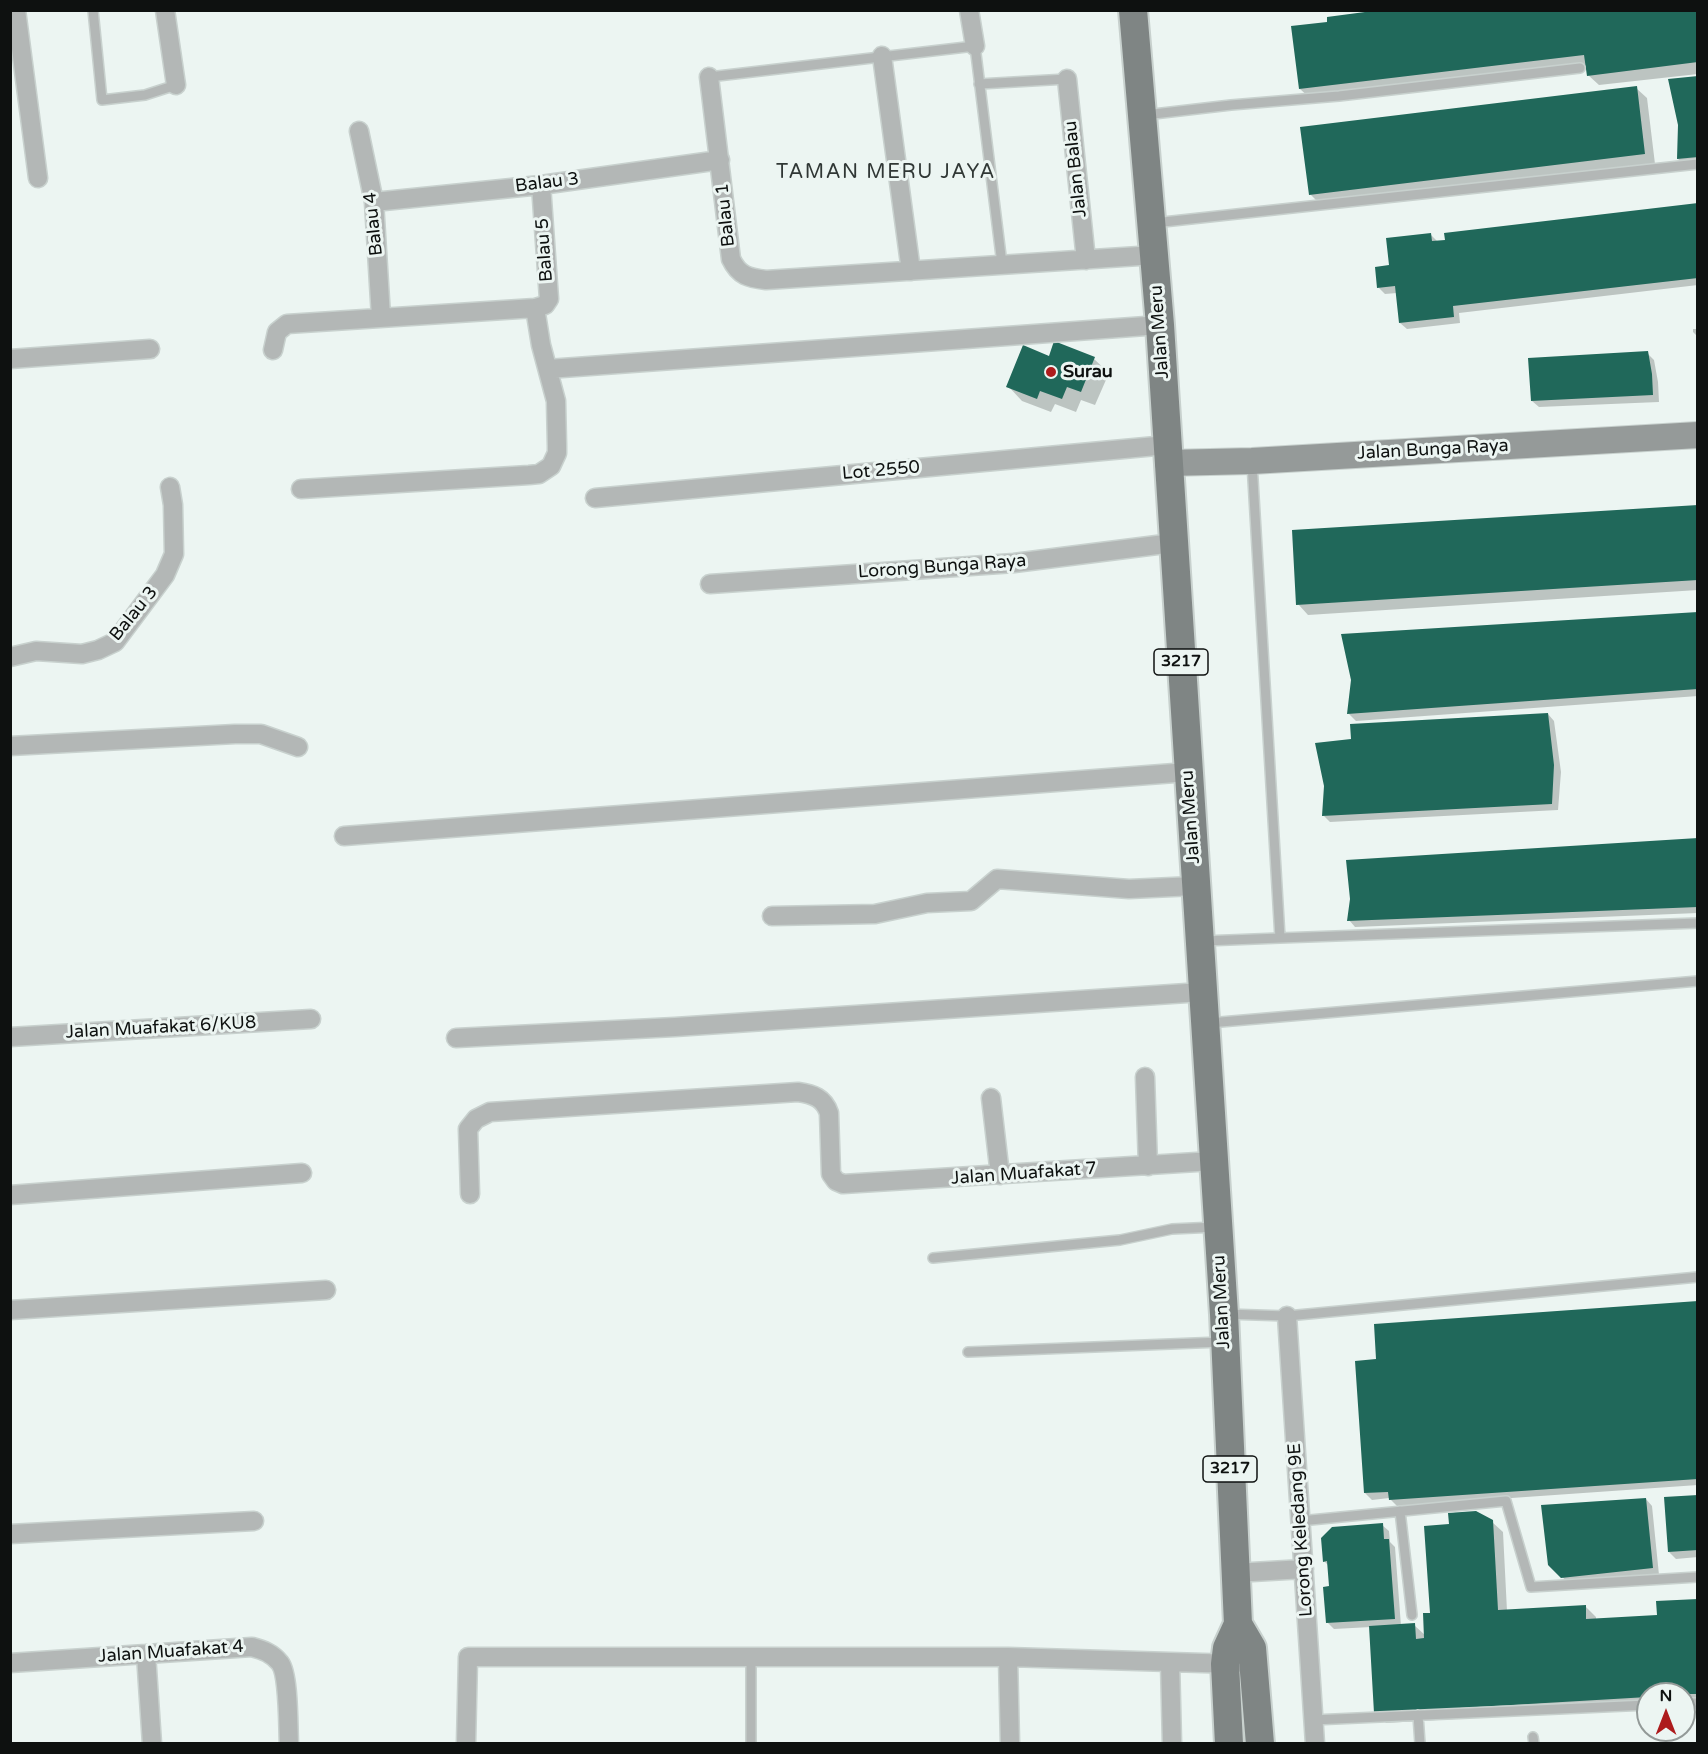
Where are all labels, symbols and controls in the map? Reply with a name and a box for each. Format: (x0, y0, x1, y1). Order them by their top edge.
street label: Jalan Balau (1060, 120, 1092, 218)
district label: TAMAN MERU JAYA (776, 161, 996, 185)
street label: Balau 3 (514, 168, 580, 198)
street label: Balau 1 (712, 182, 740, 248)
street label: Balau 4 (360, 191, 388, 257)
street label: Balau 5 (532, 217, 558, 283)
street label: Jalan Meru (1146, 284, 1174, 380)
place label: Surau (1063, 361, 1113, 383)
marker: Surau (1044, 365, 1058, 379)
street label: Jalan Bunga Raya (1357, 435, 1509, 465)
street label: Lot 2550 (841, 457, 921, 485)
street label: Lorong Bunga Raya (857, 550, 1027, 584)
street label: Balau 3 (105, 582, 163, 646)
road number: 3217 (1154, 649, 1208, 675)
street label: Jalan Meru (1177, 769, 1205, 865)
street label: Jalan Muafakat 6/KU8 (65, 1012, 257, 1044)
street label: Jalan Muafakat 7 (951, 1158, 1097, 1190)
street label: Jalan Meru (1209, 1255, 1235, 1349)
street label: Lorong Keledang 9E (1284, 1442, 1318, 1618)
road number: 3217 (1203, 1456, 1257, 1482)
street label: Jalan Muafakat 4 (98, 1636, 244, 1668)
north arrow (1636, 1682, 1696, 1742)
text: N (1660, 1686, 1672, 1706)

